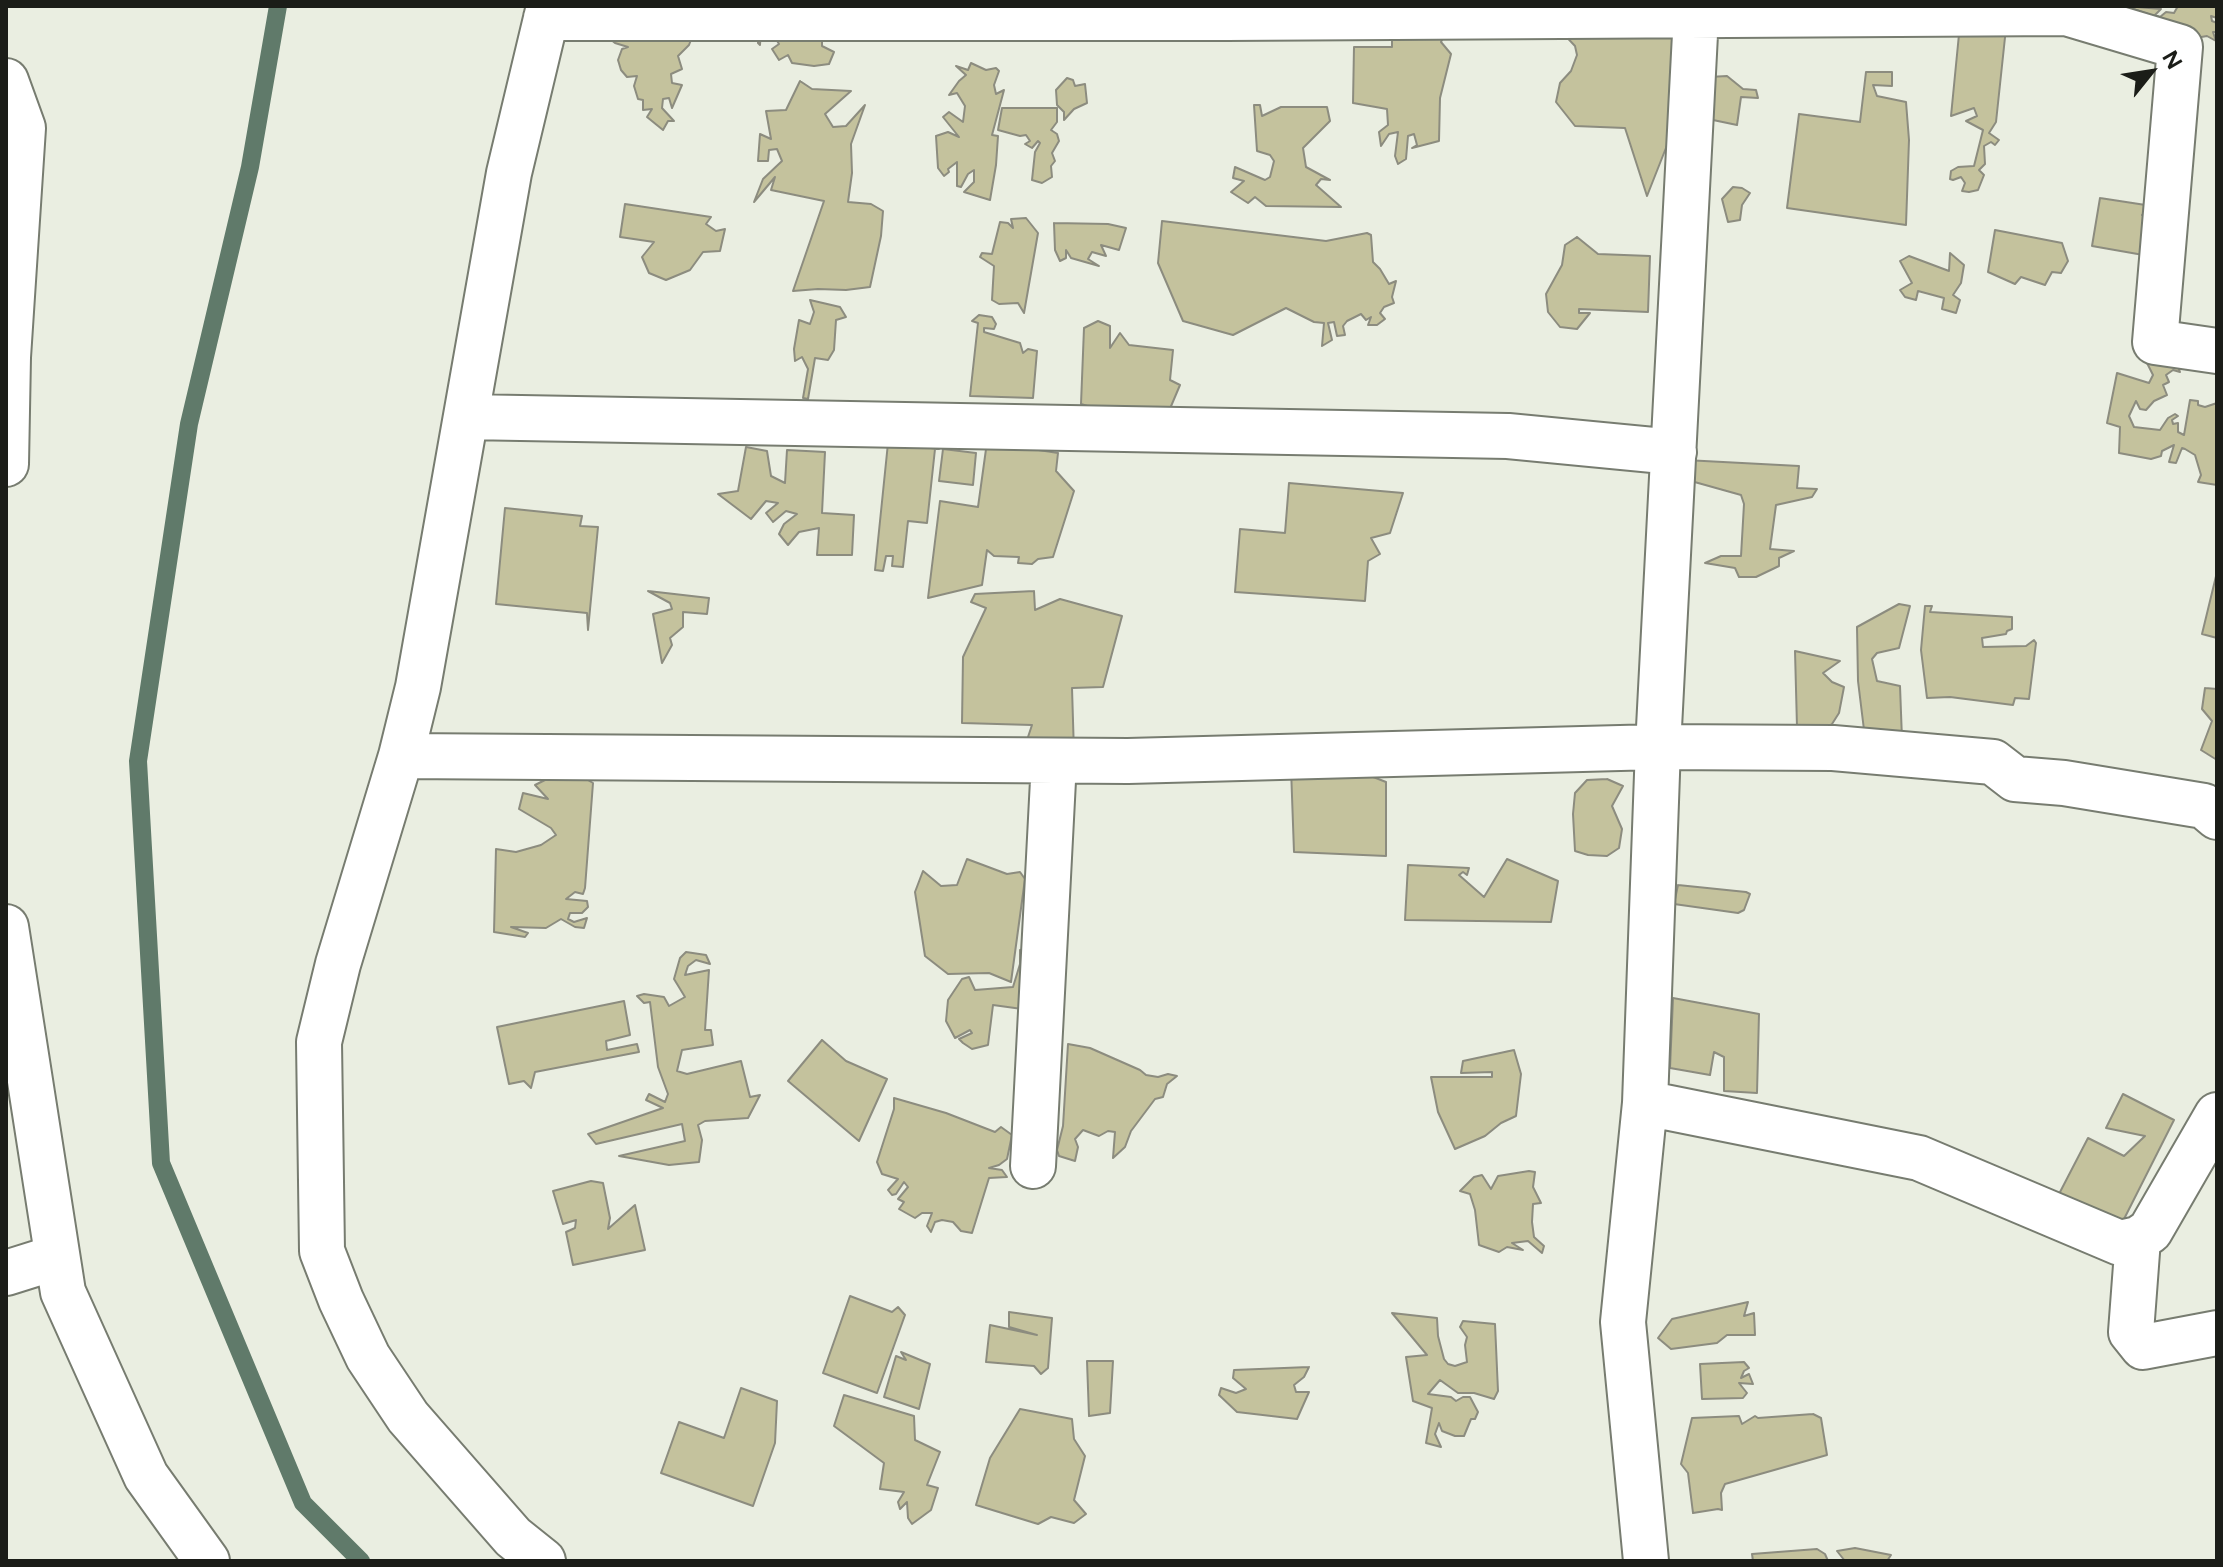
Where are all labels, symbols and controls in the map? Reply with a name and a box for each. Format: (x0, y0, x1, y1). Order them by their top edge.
north arrow (2111, 32, 2191, 112)
text: N (2156, 46, 2188, 74)

